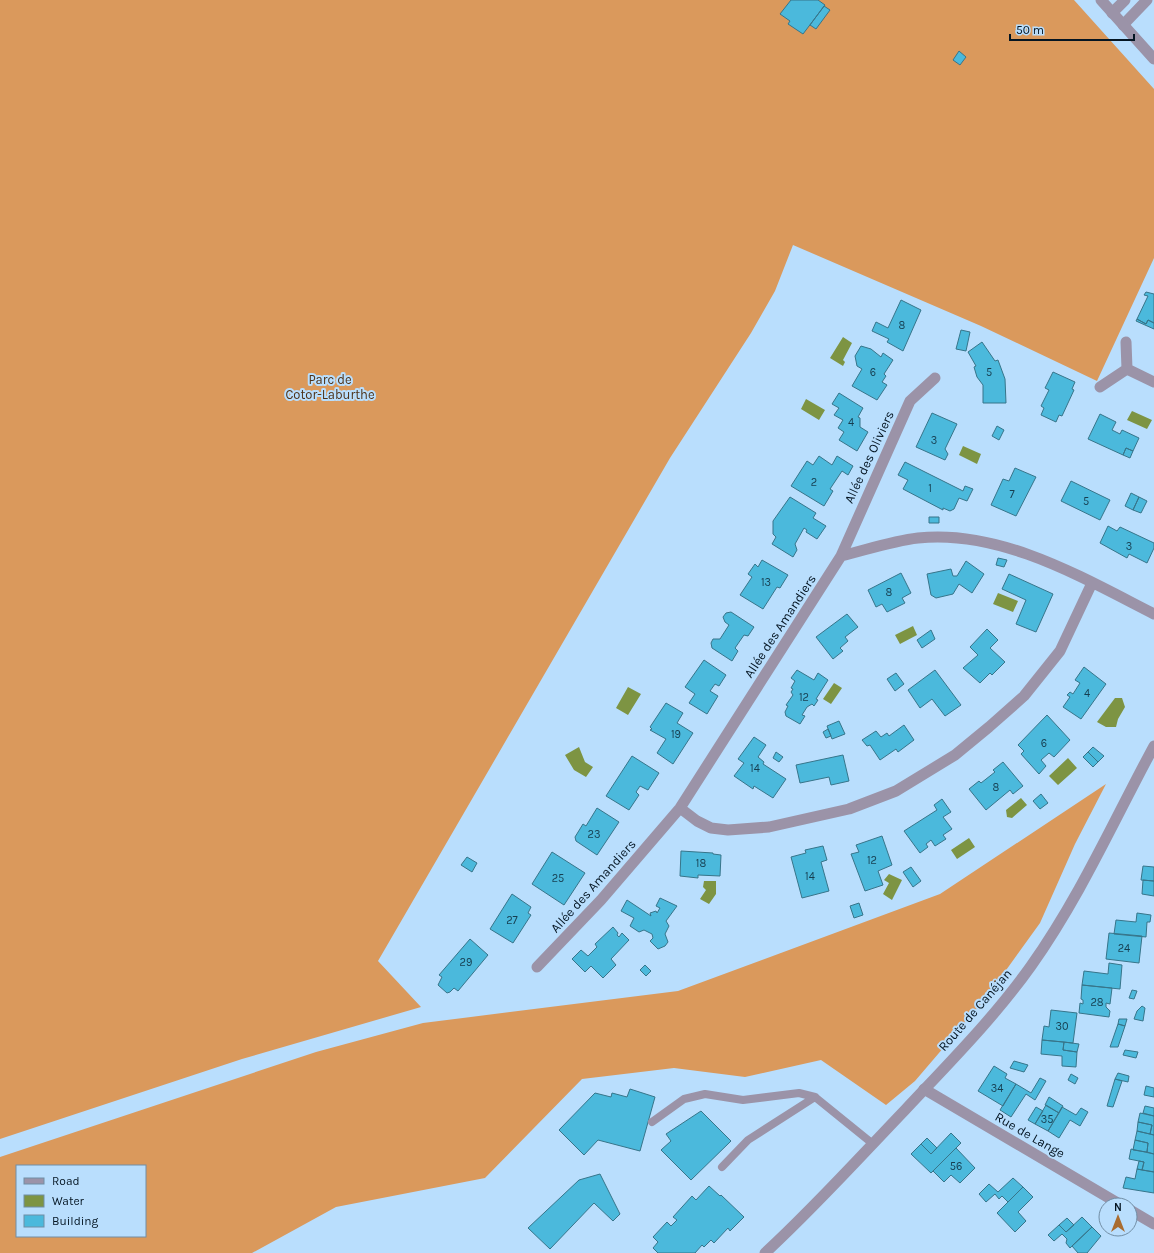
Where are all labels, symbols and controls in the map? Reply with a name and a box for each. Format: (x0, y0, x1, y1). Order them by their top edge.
scale bar (1010, 16, 1134, 42)
text: 50 m (1016, 23, 1044, 37)
house number: 8 (899, 319, 906, 332)
house number: 6 (870, 366, 876, 379)
house number: 5 (986, 366, 992, 379)
park label: Parc de Cotor-Laburthe (285, 372, 375, 402)
street label: Allée des Oliviers (841, 408, 897, 505)
house number: 4 (848, 416, 854, 429)
house number: 3 (931, 434, 937, 447)
house number: 2 (811, 476, 817, 489)
house number: 1 (928, 482, 932, 495)
house number: 7 (1009, 488, 1015, 501)
house number: 5 (1083, 495, 1089, 508)
house number: 3 (1126, 540, 1132, 553)
street label: Allée des Amandiers (741, 571, 819, 680)
house number: 13 (761, 576, 771, 589)
house number: 8 (886, 586, 893, 599)
house number: 4 (1084, 687, 1090, 700)
house number: 12 (799, 691, 809, 704)
house number: 19 (671, 728, 681, 741)
house number: 6 (1041, 737, 1047, 750)
house number: 14 (750, 762, 760, 775)
house number: 8 (993, 781, 1000, 794)
house number: 23 (588, 828, 600, 841)
street label: Allée des Amandiers (547, 836, 639, 936)
house number: 12 (867, 854, 877, 867)
house number: 18 (696, 857, 706, 870)
house number: 14 (805, 870, 815, 883)
house number: 25 (552, 872, 564, 885)
house number: 27 (506, 914, 518, 927)
house number: 24 (1118, 942, 1130, 955)
house number: 29 (460, 956, 472, 969)
street label: Route de Canéjan (935, 966, 1015, 1054)
house number: 28 (1090, 996, 1104, 1009)
house number: 30 (1055, 1020, 1069, 1033)
house number: 34 (991, 1082, 1003, 1095)
street label: Rue de Lange (992, 1109, 1068, 1161)
house number: 35 (1041, 1113, 1053, 1126)
house number: 56 (950, 1160, 962, 1173)
legend (16, 1165, 146, 1237)
text: Road (52, 1174, 80, 1188)
text: Water (52, 1194, 85, 1208)
north arrow (1098, 1197, 1138, 1237)
text: N (1114, 1201, 1122, 1214)
text: Building (52, 1214, 99, 1228)

